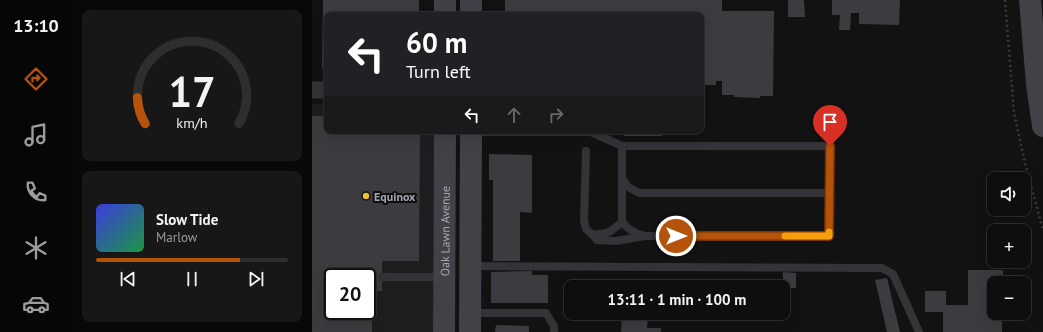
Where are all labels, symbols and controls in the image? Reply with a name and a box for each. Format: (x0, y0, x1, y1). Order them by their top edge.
text: 13:10 (13, 14, 59, 37)
text: 60 m (406, 24, 467, 61)
icon: left (340, 28, 392, 80)
text: Turn left (406, 60, 471, 83)
text: 17 (168, 64, 216, 117)
icon: directions (22, 65, 50, 93)
icon: left (461, 104, 483, 126)
icon: ahead (503, 104, 525, 126)
icon: right (545, 104, 567, 126)
pin (813, 105, 847, 146)
icon: arrive (819, 111, 841, 133)
text: km/h (176, 112, 208, 131)
icon: music (22, 121, 50, 149)
map controls (987, 172, 1031, 320)
button: sound (987, 172, 1031, 216)
icon: phone (22, 178, 50, 206)
street label: Oak Lawn Avenue (437, 186, 452, 276)
place label: Equinox (374, 189, 416, 204)
marker: Equinox (361, 191, 371, 201)
text: Slow Tide (156, 210, 218, 229)
position arrow (655, 215, 697, 257)
button: + (987, 224, 1031, 268)
text: Marlow (156, 229, 197, 246)
icon: climate (22, 234, 50, 262)
icon: previous (117, 268, 139, 290)
icon: pause (181, 268, 203, 290)
icon: next (245, 268, 267, 290)
speed limit sign: 20 (324, 268, 376, 320)
button: − (987, 276, 1031, 320)
icon: car (22, 290, 50, 318)
text: 13:11 · 1 min · 100 m (608, 290, 746, 309)

